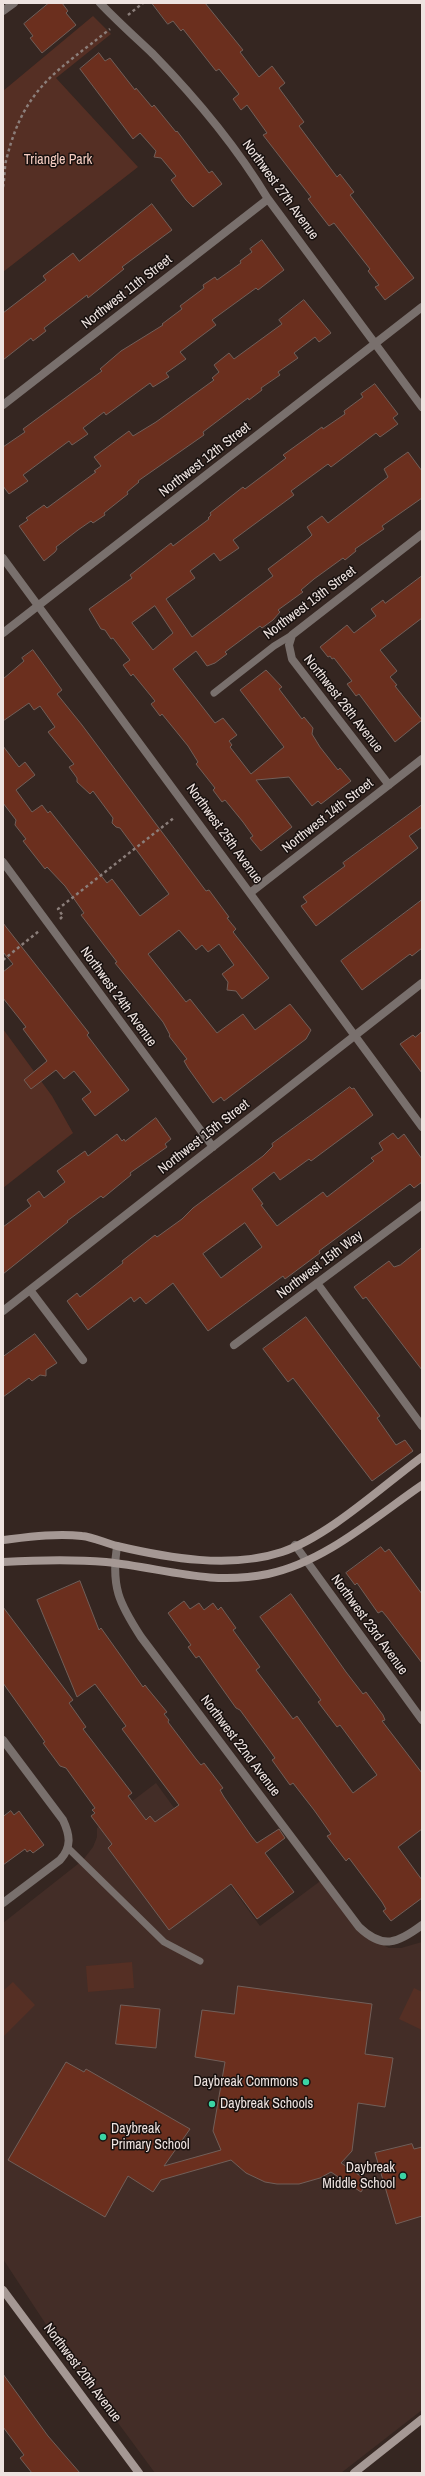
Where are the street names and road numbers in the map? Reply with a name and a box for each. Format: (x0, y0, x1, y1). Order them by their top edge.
street label: Northwest 27th Avenue (238, 137, 322, 243)
street label: Northwest 11th Street (78, 251, 176, 333)
street label: Northwest 12th Street (156, 419, 254, 501)
street label: Northwest 13th Street (261, 563, 359, 643)
street label: Northwest 26th Avenue (300, 652, 386, 756)
street label: Northwest 14th Street (279, 775, 377, 857)
street label: Northwest 25th Avenue (182, 781, 266, 887)
street label: Northwest 24th Avenue (76, 944, 160, 1050)
street label: Northwest 15th Street (155, 1096, 253, 1178)
street label: Northwest 15th Way (274, 1227, 366, 1303)
street label: Northwest 23rd Avenue (327, 1572, 411, 1678)
street label: Northwest 22nd Avenue (196, 1692, 284, 1800)
street label: Northwest 20th Avenue (39, 2320, 125, 2426)

